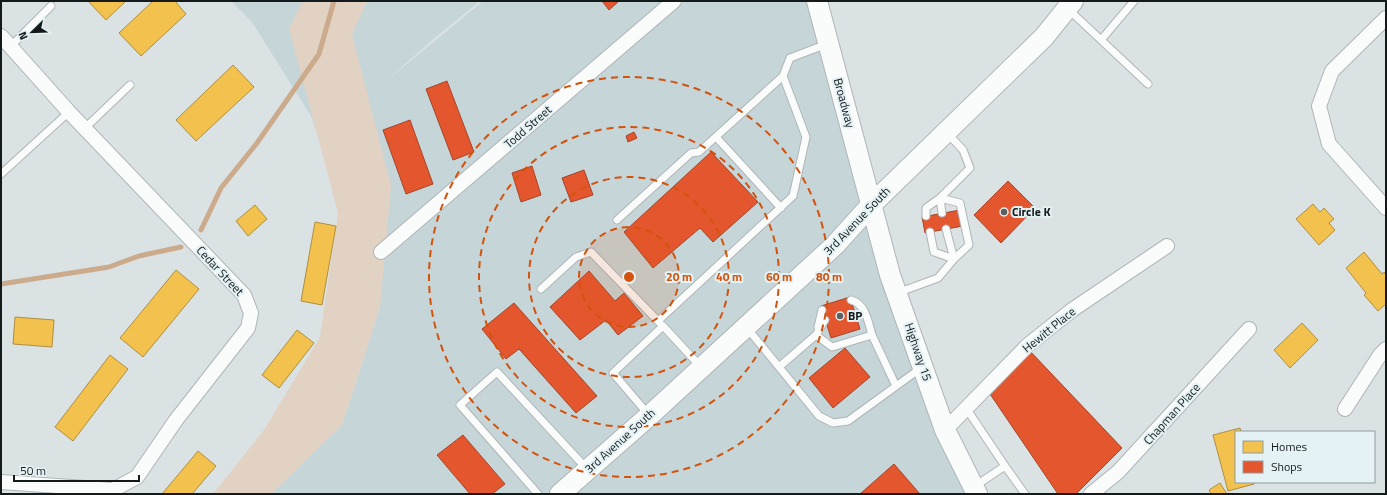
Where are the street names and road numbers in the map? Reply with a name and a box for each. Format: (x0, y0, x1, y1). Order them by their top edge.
street label: Broadway (829, 76, 860, 130)
street label: Todd Street (500, 100, 556, 153)
street label: 3rd Avenue South (819, 182, 895, 260)
street label: Cedar Street (192, 241, 249, 301)
street label: Hewitt Place (1018, 302, 1080, 357)
street label: Highway 15 (900, 320, 937, 384)
street label: Chapman Place (1139, 378, 1205, 449)
street label: 3rd Avenue South (580, 404, 659, 478)

